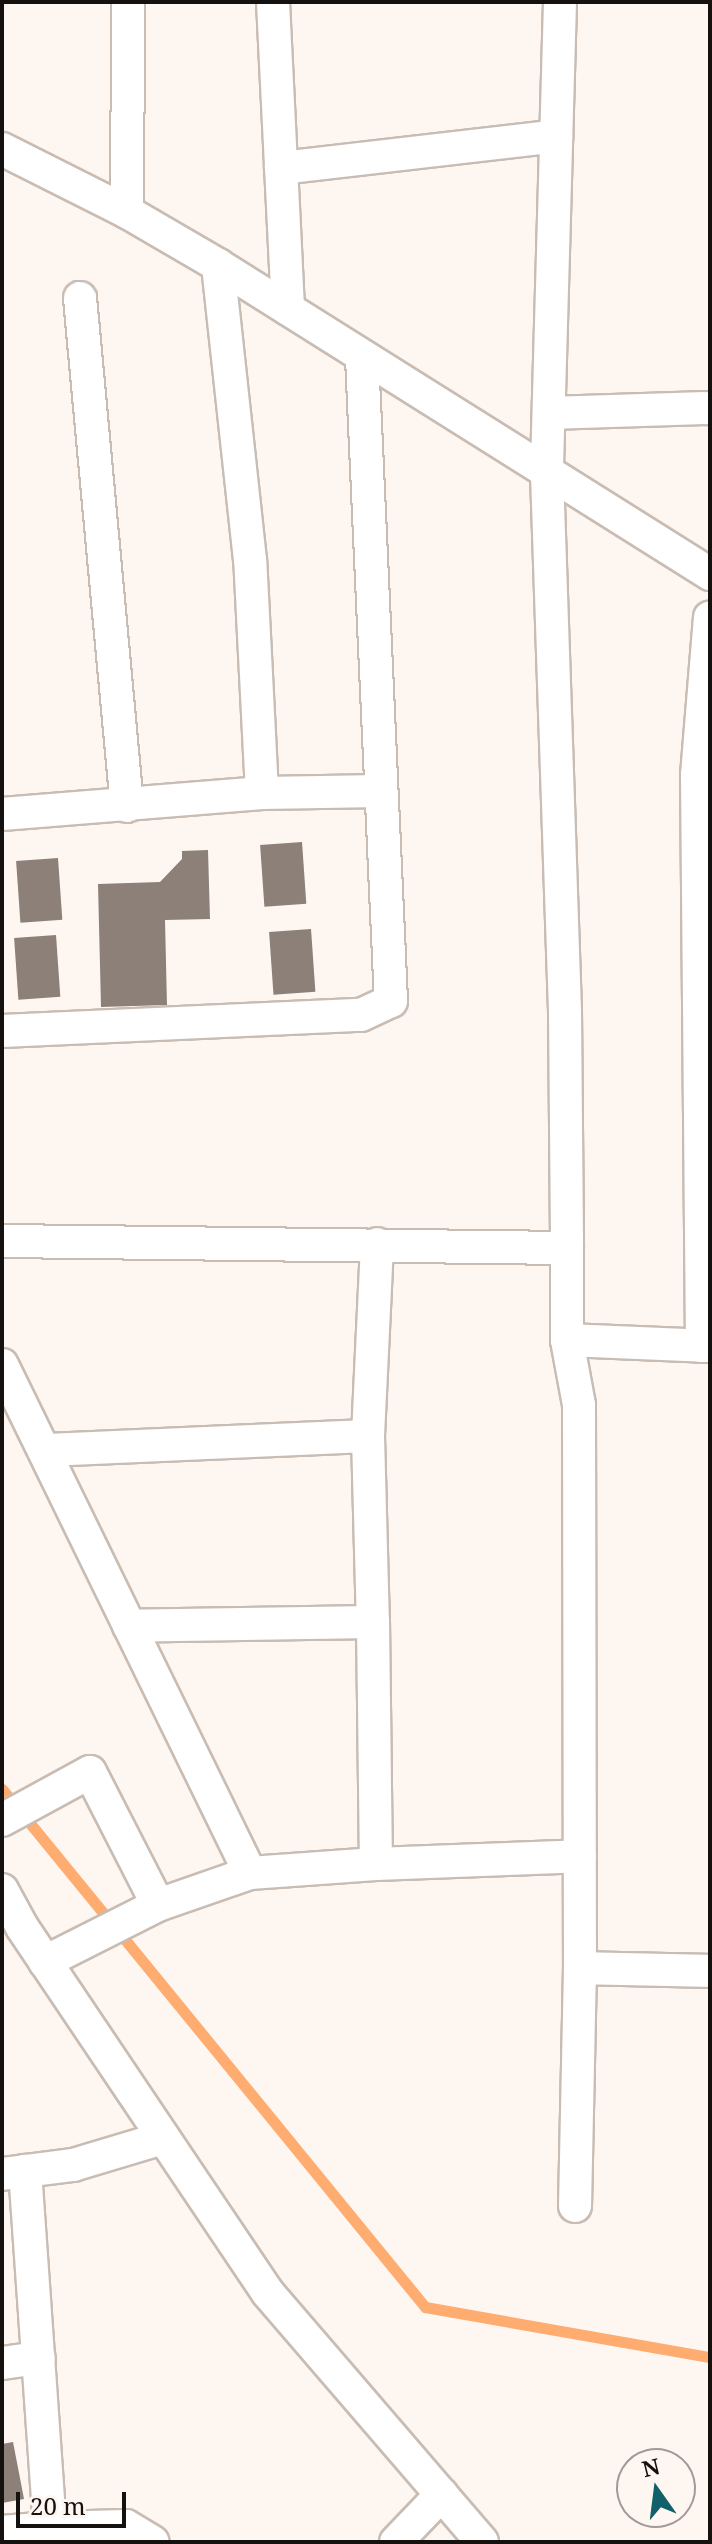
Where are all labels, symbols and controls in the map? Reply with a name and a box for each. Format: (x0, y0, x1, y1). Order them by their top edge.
north arrow (616, 2448, 696, 2528)
text: N (639, 2450, 663, 2483)
scale bar (20, 2476, 130, 2526)
text: 20 m (30, 2489, 86, 2522)

